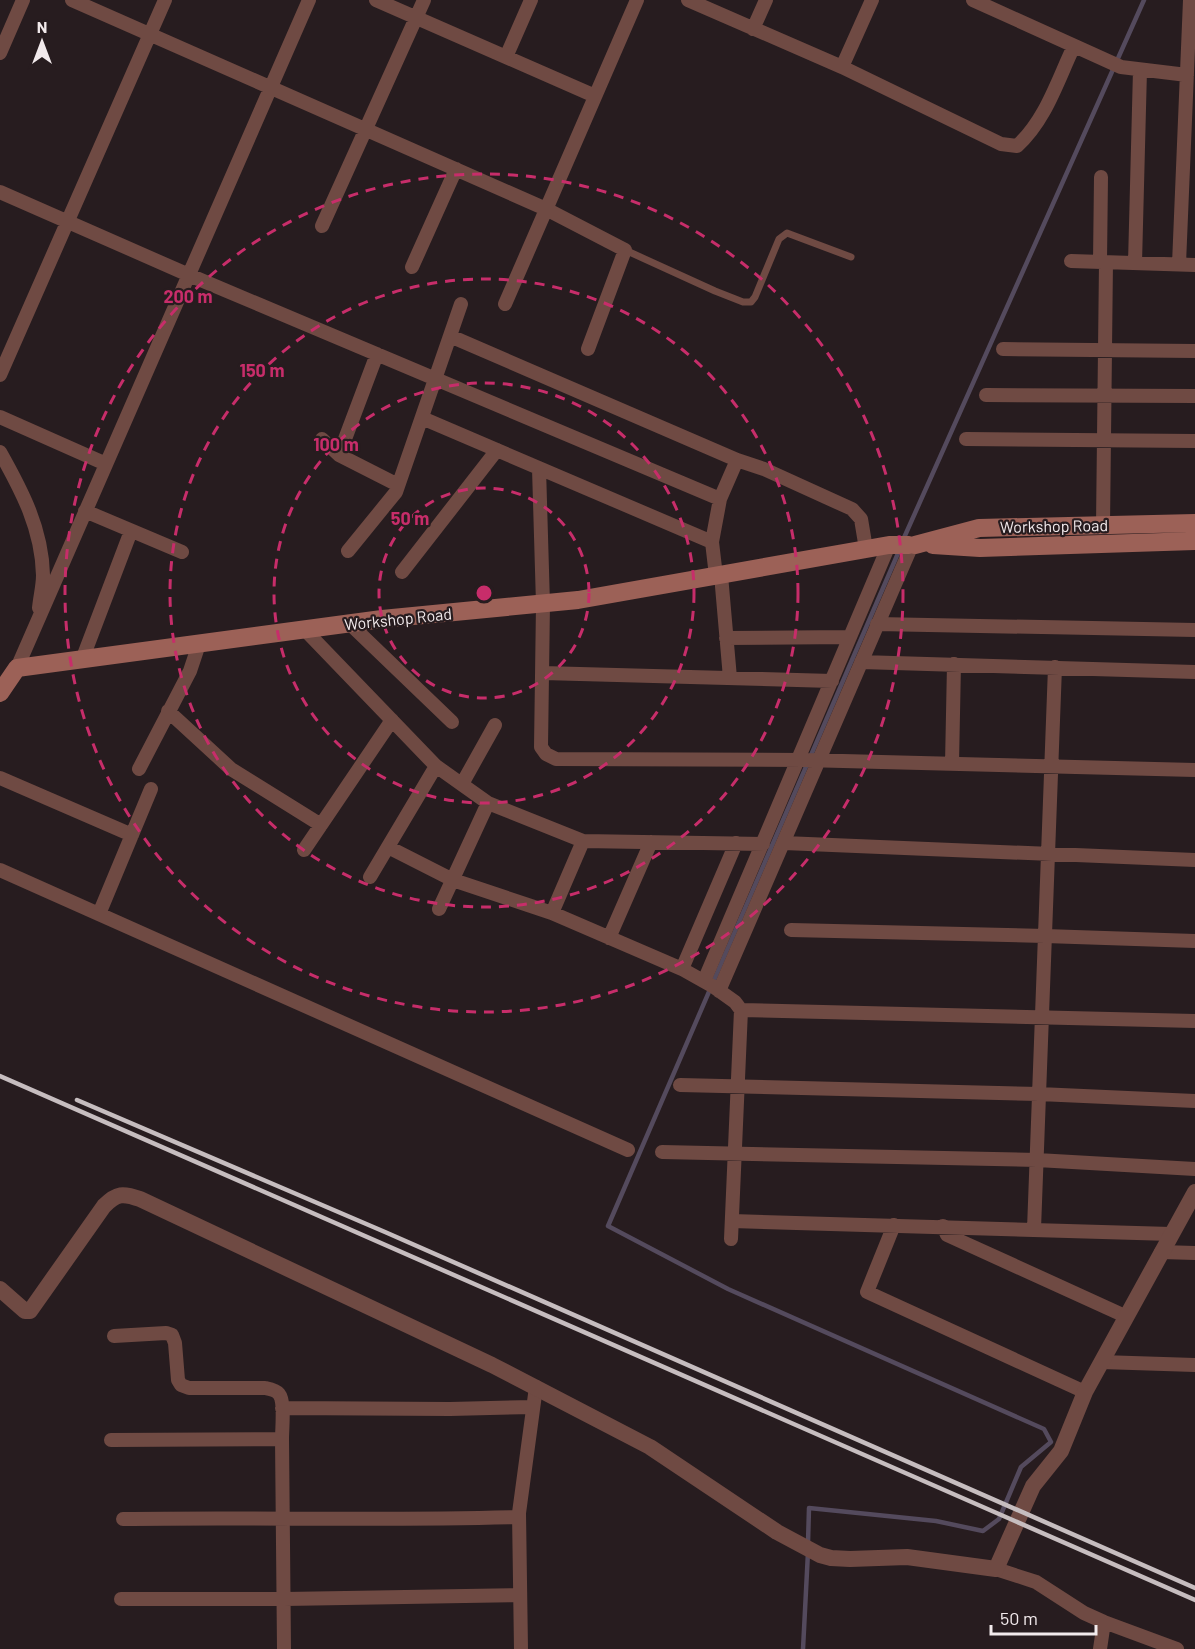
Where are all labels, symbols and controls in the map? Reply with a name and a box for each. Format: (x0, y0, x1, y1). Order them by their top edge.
north arrow (12, 12, 72, 72)
text: N (37, 17, 47, 36)
text: 200 m (163, 285, 213, 307)
text: 150 m (240, 359, 284, 381)
text: 100 m (313, 433, 359, 455)
text: 50 m (391, 507, 429, 529)
street label: Workshop Road (1000, 515, 1108, 536)
centre of rings (474, 583, 494, 603)
street label: Workshop Road (343, 603, 453, 634)
scale bar (991, 1598, 1096, 1636)
text: 50 m (1000, 1607, 1038, 1629)

